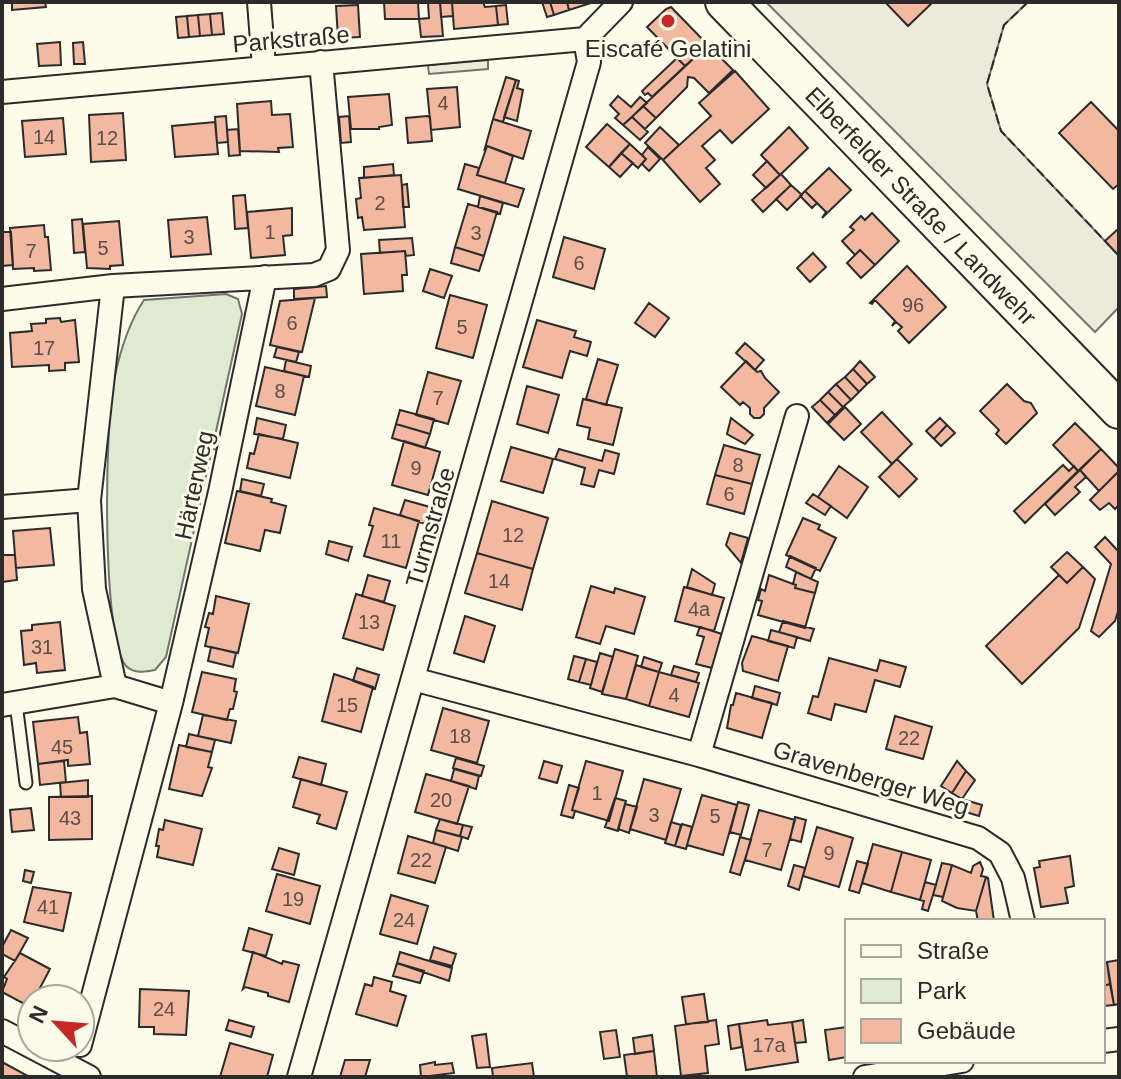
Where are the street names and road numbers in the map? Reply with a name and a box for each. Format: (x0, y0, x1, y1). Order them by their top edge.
street label: Parkstraße (231, 20, 351, 58)
street label: Elberfelder Straße / Landwehr (800, 81, 1042, 331)
street label: Härterweg (169, 428, 219, 542)
street label: Turmstraße (400, 464, 460, 590)
street label: Gravenberger Weg (770, 735, 972, 821)

